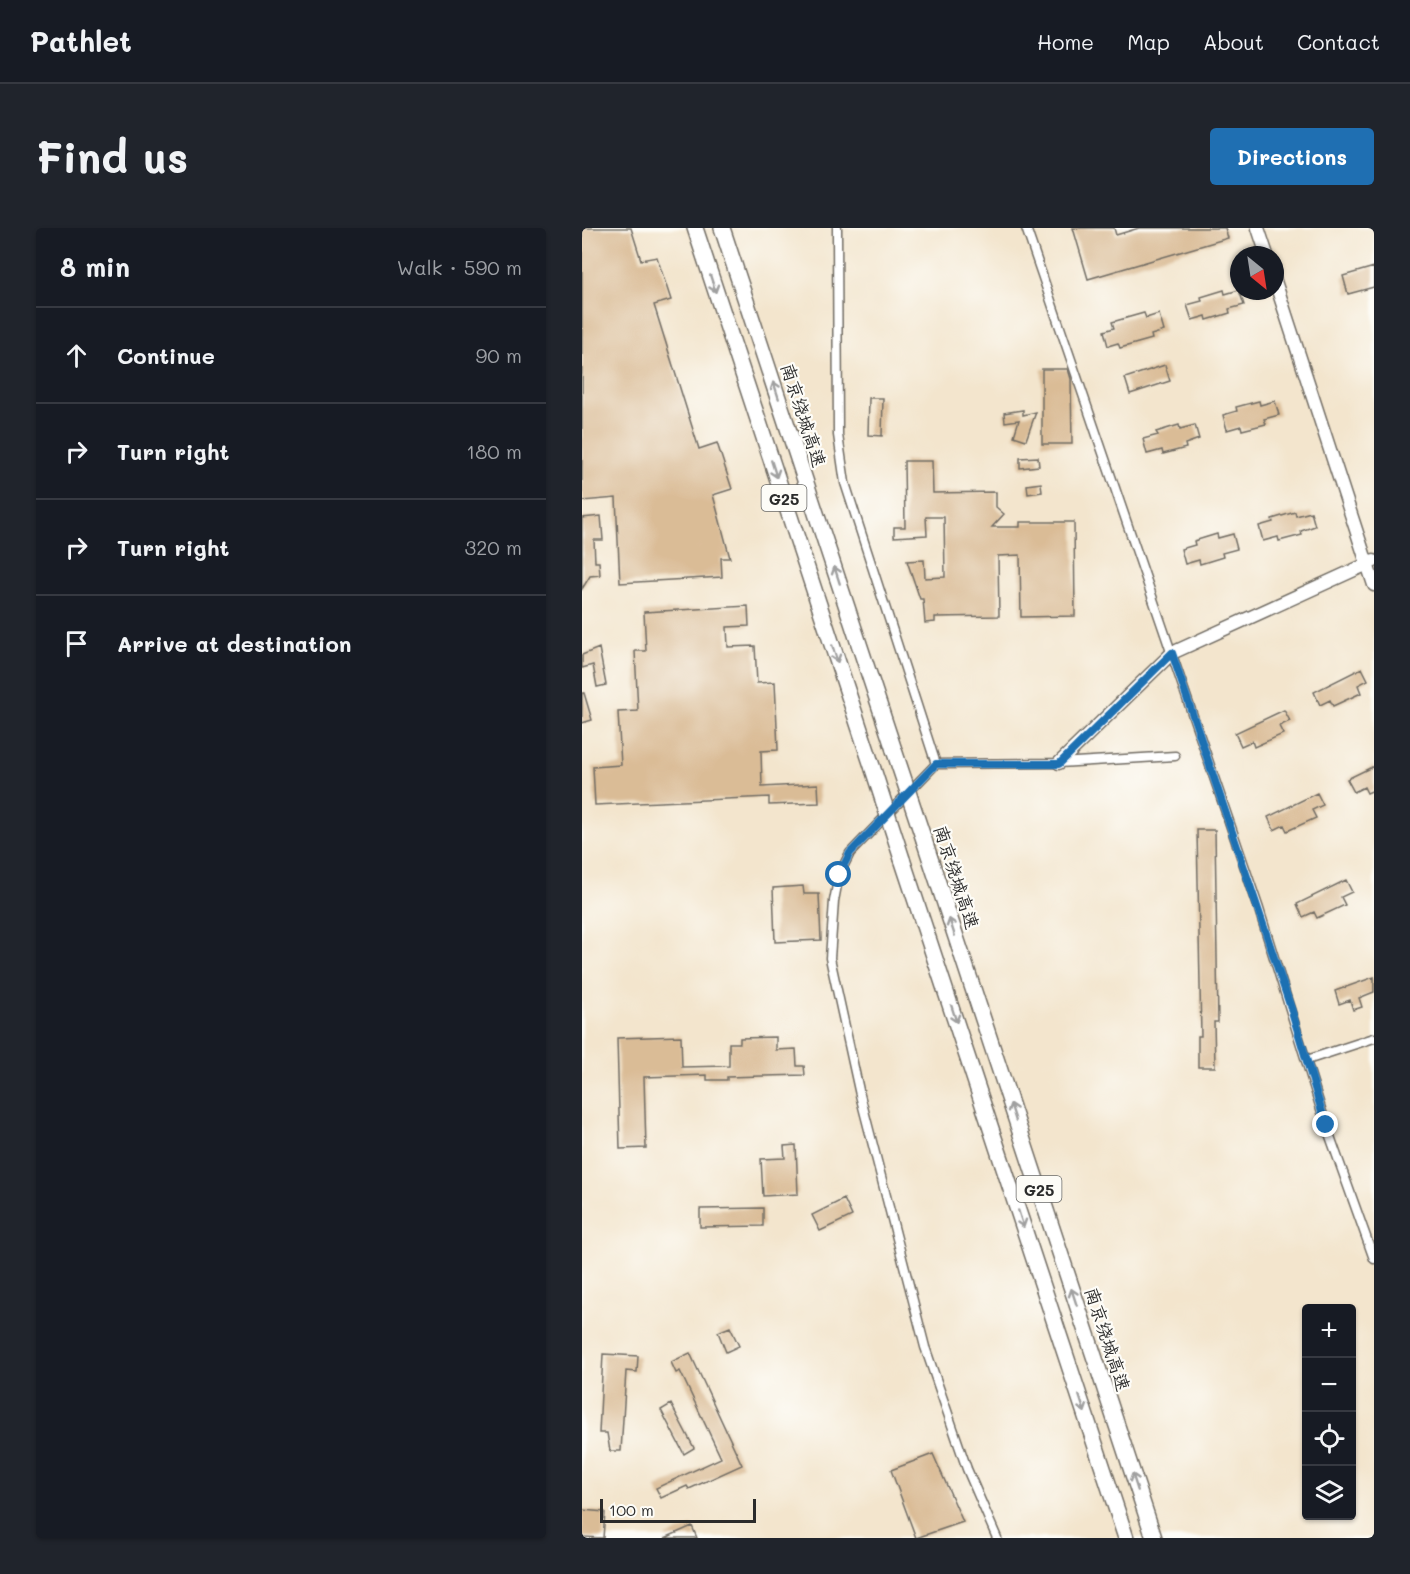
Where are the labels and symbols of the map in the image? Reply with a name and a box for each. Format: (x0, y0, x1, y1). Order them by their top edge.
north arrow (1230, 246, 1284, 300)
one-way arrow (709, 274, 720, 293)
street label: 南京绕城高速 (776, 360, 832, 470)
one-way arrow (769, 381, 780, 400)
one-way arrow (770, 459, 781, 478)
road number: G25 (762, 485, 806, 511)
one-way arrow (830, 566, 841, 585)
one-way arrow (830, 644, 841, 663)
street label: 南京绕城高速 (929, 822, 985, 932)
route start (825, 861, 851, 887)
one-way arrow (946, 918, 957, 937)
one-way arrow (949, 1004, 960, 1023)
one-way arrow (1007, 1103, 1018, 1122)
route end (1312, 1111, 1338, 1137)
road number: G25 (1016, 1176, 1062, 1202)
one-way arrow (1016, 1209, 1027, 1228)
street label: 南京绕城高速 (1080, 1284, 1136, 1394)
one-way arrow (1068, 1288, 1079, 1307)
one-way arrow (1077, 1394, 1088, 1413)
one-way arrow (1129, 1473, 1140, 1492)
scale bar (600, 1496, 756, 1524)

